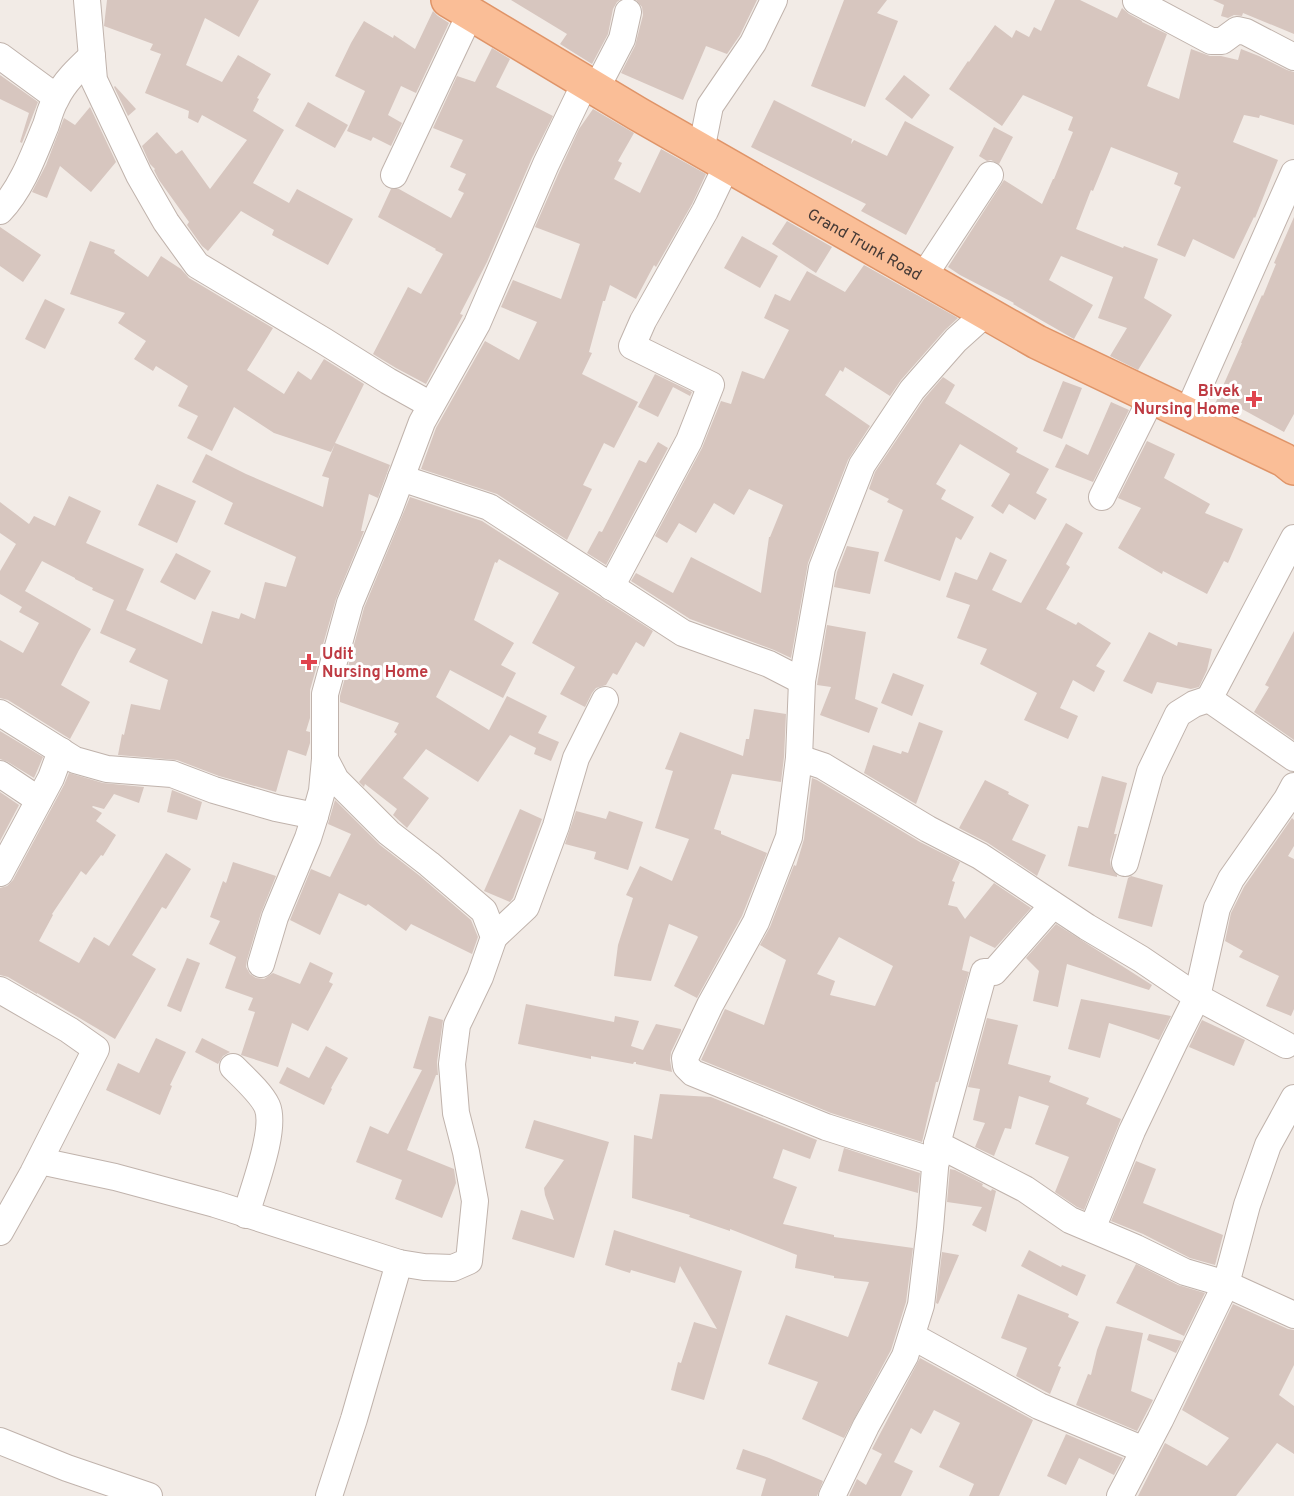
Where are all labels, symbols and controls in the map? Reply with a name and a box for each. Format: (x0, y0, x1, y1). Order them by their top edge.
street label: Grand Trunk Road (803, 205, 925, 286)
place label: Bivek Nursing Home (1134, 382, 1240, 420)
marker: Bivek Nursing Home (1245, 390, 1263, 408)
place label: Udit Nursing Home (322, 645, 428, 683)
marker: Udit Nursing Home (300, 653, 318, 671)

